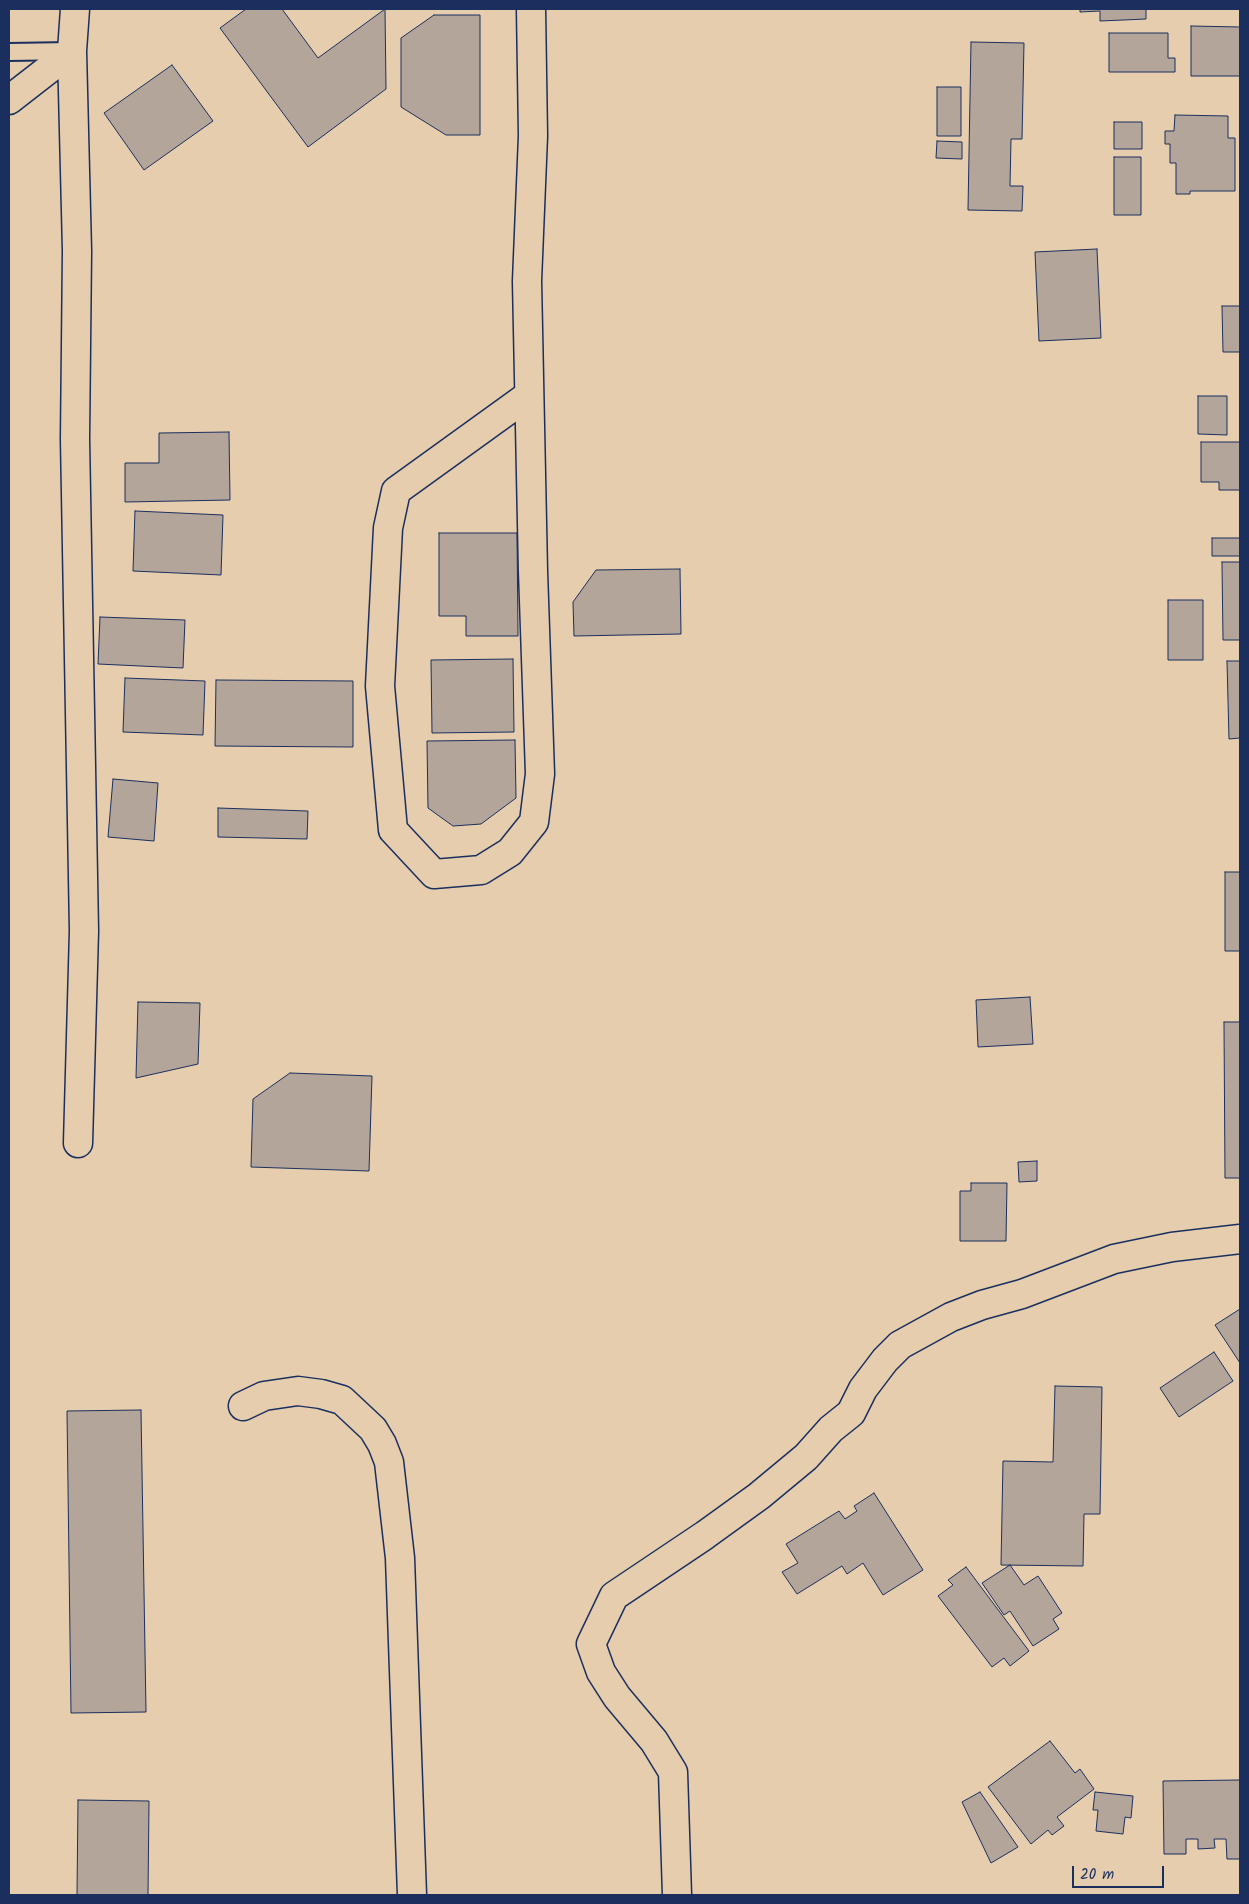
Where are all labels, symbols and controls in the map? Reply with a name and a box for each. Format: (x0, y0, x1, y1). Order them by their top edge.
scale bar (1074, 1856, 1166, 1888)
text: 20 m (1080, 1863, 1114, 1887)

